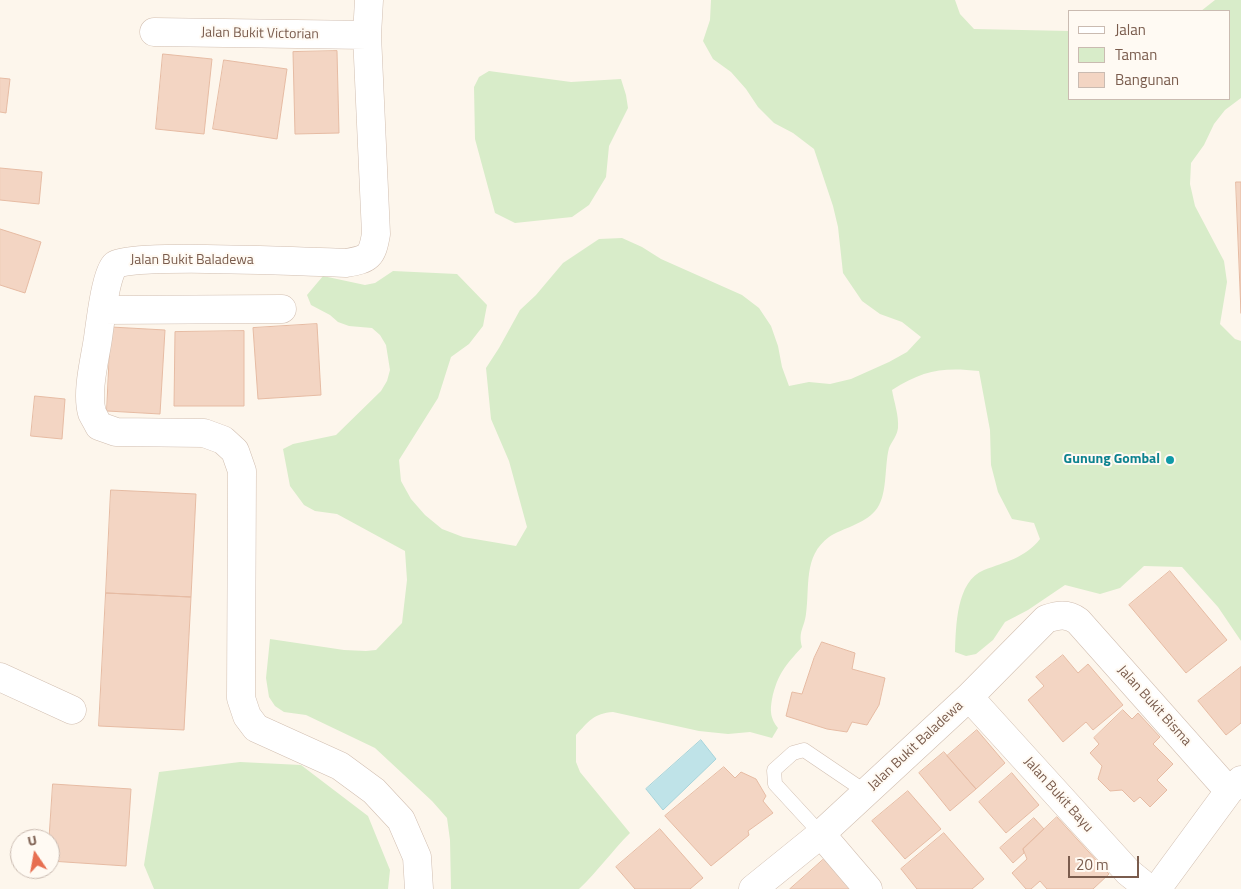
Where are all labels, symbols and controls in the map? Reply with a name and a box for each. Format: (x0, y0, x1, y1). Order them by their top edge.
legend (1068, 10, 1231, 100)
text: Jalan (1115, 18, 1146, 41)
street label: Jalan Bukit Victorian (201, 25, 319, 43)
text: Taman (1115, 43, 1157, 66)
text: Bangunan (1115, 68, 1179, 91)
street label: Jalan Bukit Baladewa (130, 253, 254, 269)
place label: Gunung Gombal (1064, 452, 1160, 468)
marker: Gunung Gombal (1164, 454, 1176, 466)
street label: Jalan Bukit Bisma (1113, 662, 1195, 750)
street label: Jalan Bukit Baladewa (865, 698, 967, 794)
street label: Jalan Bukit Bayu (1020, 754, 1096, 836)
north arrow (10, 829, 60, 879)
text: U (25, 829, 39, 851)
scale bar (1071, 846, 1142, 878)
text: 20 m (1076, 853, 1109, 876)

